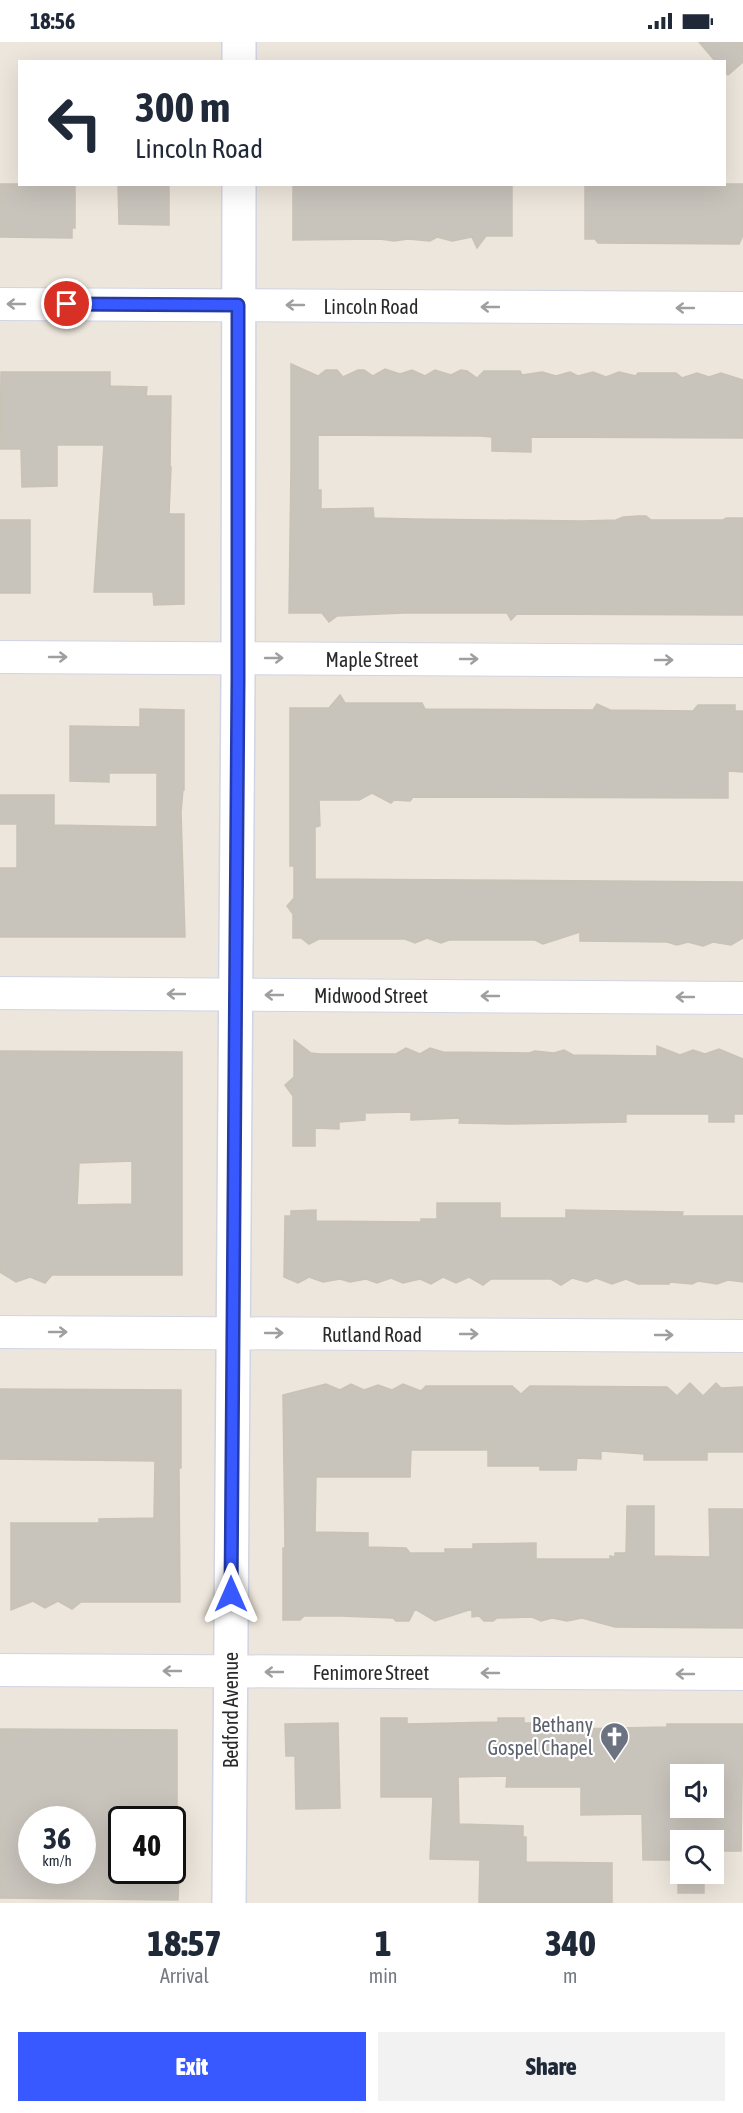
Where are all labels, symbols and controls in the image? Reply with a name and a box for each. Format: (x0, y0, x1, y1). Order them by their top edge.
text: 18:56 (30, 8, 75, 34)
text: 300 m (135, 83, 230, 131)
icon: left (36, 84, 114, 162)
text: Lincoln Road (135, 133, 263, 164)
pin (41, 278, 92, 329)
icon: arrive (50, 287, 83, 320)
street label: Lincoln Road (324, 295, 418, 318)
one-way arrow (6, 298, 26, 310)
one-way arrow (285, 300, 305, 311)
one-way arrow (480, 301, 500, 313)
one-way arrow (675, 302, 695, 314)
street label: Maple Street (326, 648, 419, 671)
one-way arrow (48, 652, 68, 663)
one-way arrow (264, 652, 284, 664)
one-way arrow (459, 653, 479, 665)
one-way arrow (654, 654, 674, 666)
street label: Midwood Street (314, 984, 428, 1007)
one-way arrow (167, 988, 187, 1000)
one-way arrow (264, 989, 284, 1001)
one-way arrow (480, 990, 500, 1002)
one-way arrow (675, 991, 695, 1003)
street label: Rutland Road (322, 1323, 422, 1346)
one-way arrow (48, 1326, 68, 1338)
one-way arrow (264, 1327, 284, 1339)
one-way arrow (459, 1328, 479, 1340)
one-way arrow (654, 1329, 674, 1341)
position arrow (199, 1562, 263, 1626)
street label: Bedford Avenue (219, 1652, 242, 1768)
street label: Fenimore Street (313, 1661, 429, 1684)
one-way arrow (163, 1665, 183, 1677)
one-way arrow (264, 1666, 284, 1678)
one-way arrow (480, 1667, 500, 1679)
one-way arrow (675, 1668, 695, 1680)
place label: Bethany Gospel Chapel (487, 1713, 594, 1759)
church icon: Bethany Gospel Chapel (598, 1720, 630, 1762)
map controls (670, 1764, 724, 1884)
button: sound (670, 1764, 724, 1818)
speed limit sign: 40 (108, 1806, 186, 1884)
text: 36 (43, 1821, 71, 1855)
button: search (670, 1830, 724, 1884)
text: km/h (42, 1852, 72, 1869)
text: 18:57 (147, 1922, 221, 1964)
text: 1 (375, 1922, 392, 1964)
text: 340 (545, 1922, 596, 1964)
text: Arrival (160, 1964, 209, 1987)
text: min (369, 1964, 398, 1987)
text: m (563, 1964, 577, 1987)
button: Exit (18, 2032, 366, 2101)
button: Share (378, 2032, 725, 2101)

